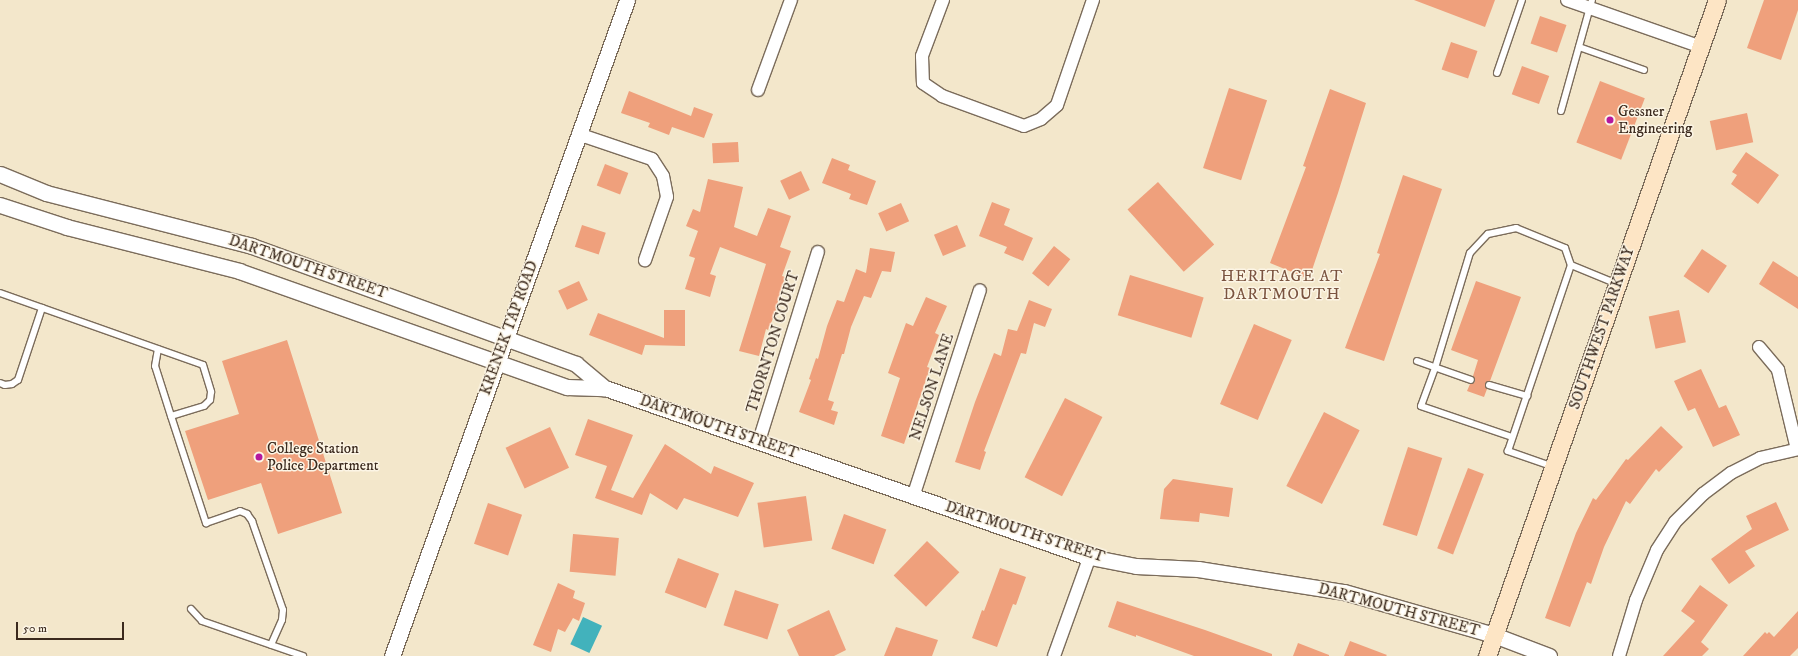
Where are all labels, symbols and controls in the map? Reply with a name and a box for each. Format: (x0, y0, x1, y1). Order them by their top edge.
place label: Gessner Engineering (1618, 102, 1692, 137)
marker: Gessner Engineering (1605, 115, 1615, 125)
street label: DARTMOUTH STREET (226, 231, 390, 303)
street label: SOUTHWEST PARKWAY (1566, 244, 1638, 412)
street label: KRENEK TAP ROAD (476, 259, 542, 397)
district label: HERITAGE AT DARTMOUTH (1221, 266, 1343, 304)
street label: THORNTON COURT (743, 269, 803, 415)
street label: NELSON LANE (906, 331, 958, 443)
street label: DARTMOUTH STREET (637, 391, 801, 463)
place label: College Station Police Department (267, 439, 379, 474)
marker: College Station Police Department (254, 452, 264, 462)
street label: DARTMOUTH STREET (943, 498, 1107, 566)
street label: DARTMOUTH STREET (1316, 580, 1482, 640)
scale bar (18, 614, 126, 640)
text: 50 m (23, 621, 47, 636)

